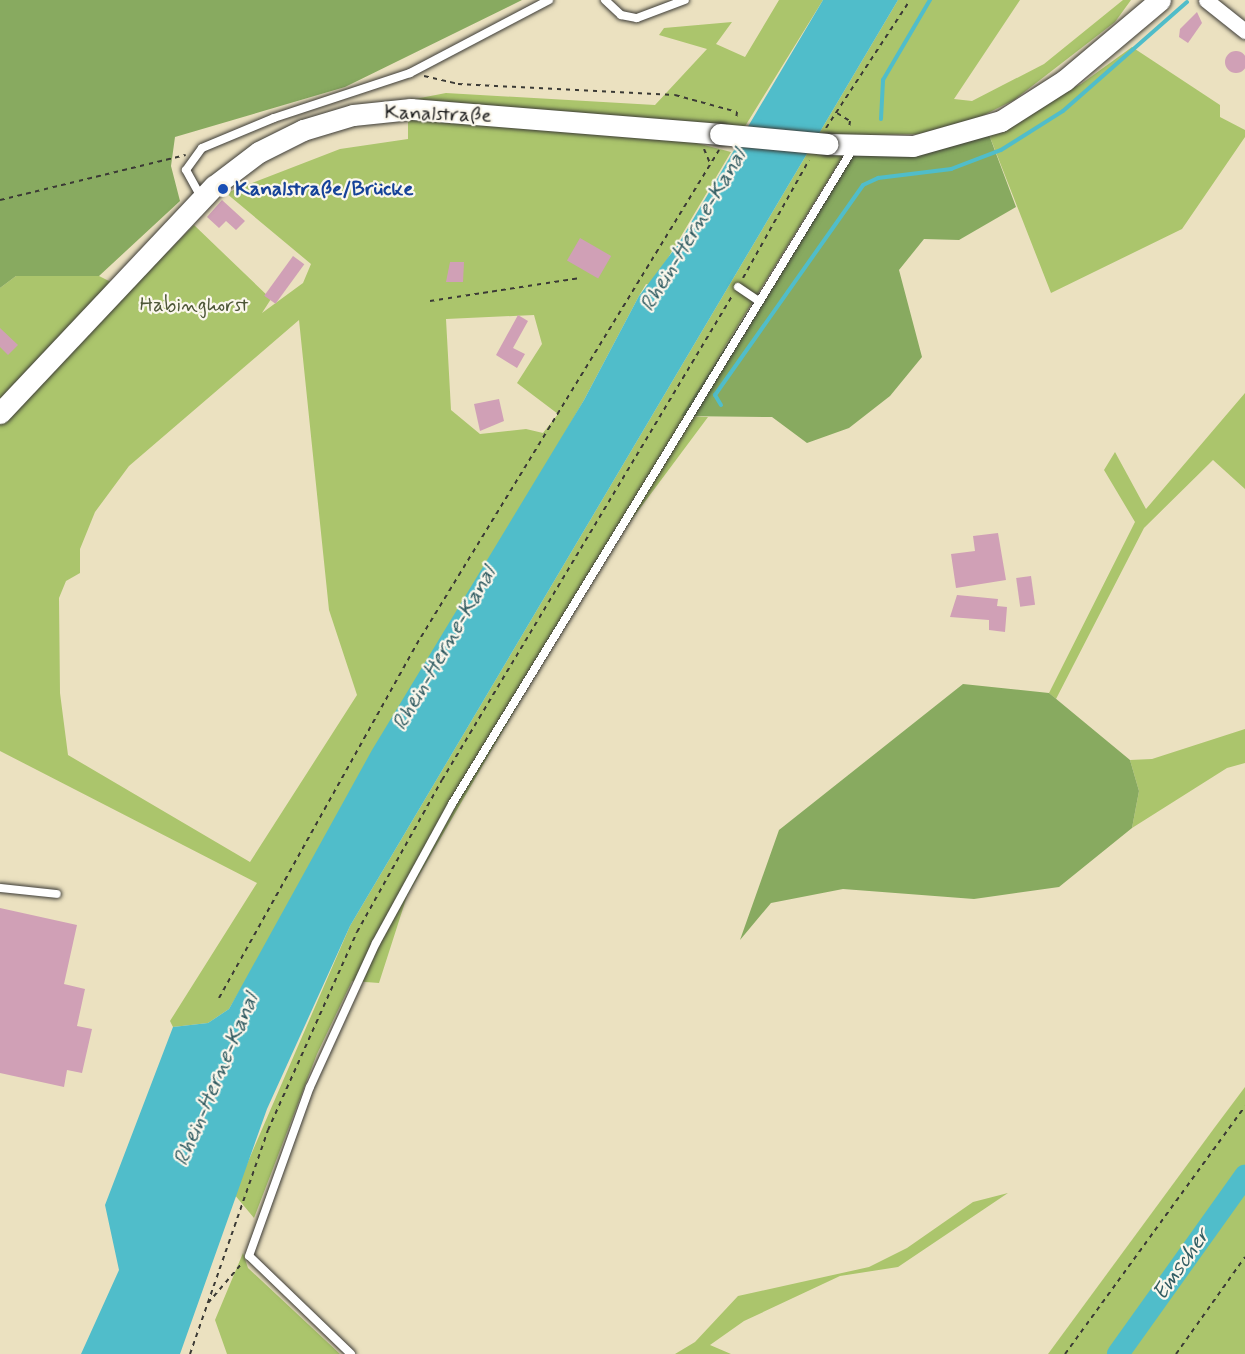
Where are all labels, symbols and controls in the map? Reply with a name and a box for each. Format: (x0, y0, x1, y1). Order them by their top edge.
street label: Kanalstraße (384, 100, 492, 128)
water label: Rhein-Herne-Kanal (635, 145, 753, 317)
place label: Kanalstraße/Brücke (235, 176, 414, 202)
marker: Kanalstraße/Brücke (216, 182, 230, 196)
park label: Habinghorst (139, 292, 249, 318)
water label: Rhein-Herne-Kanal (387, 563, 503, 735)
water label: Rhein-Herne-Kanal (169, 990, 265, 1170)
water label: Emscher (1148, 1224, 1216, 1306)

